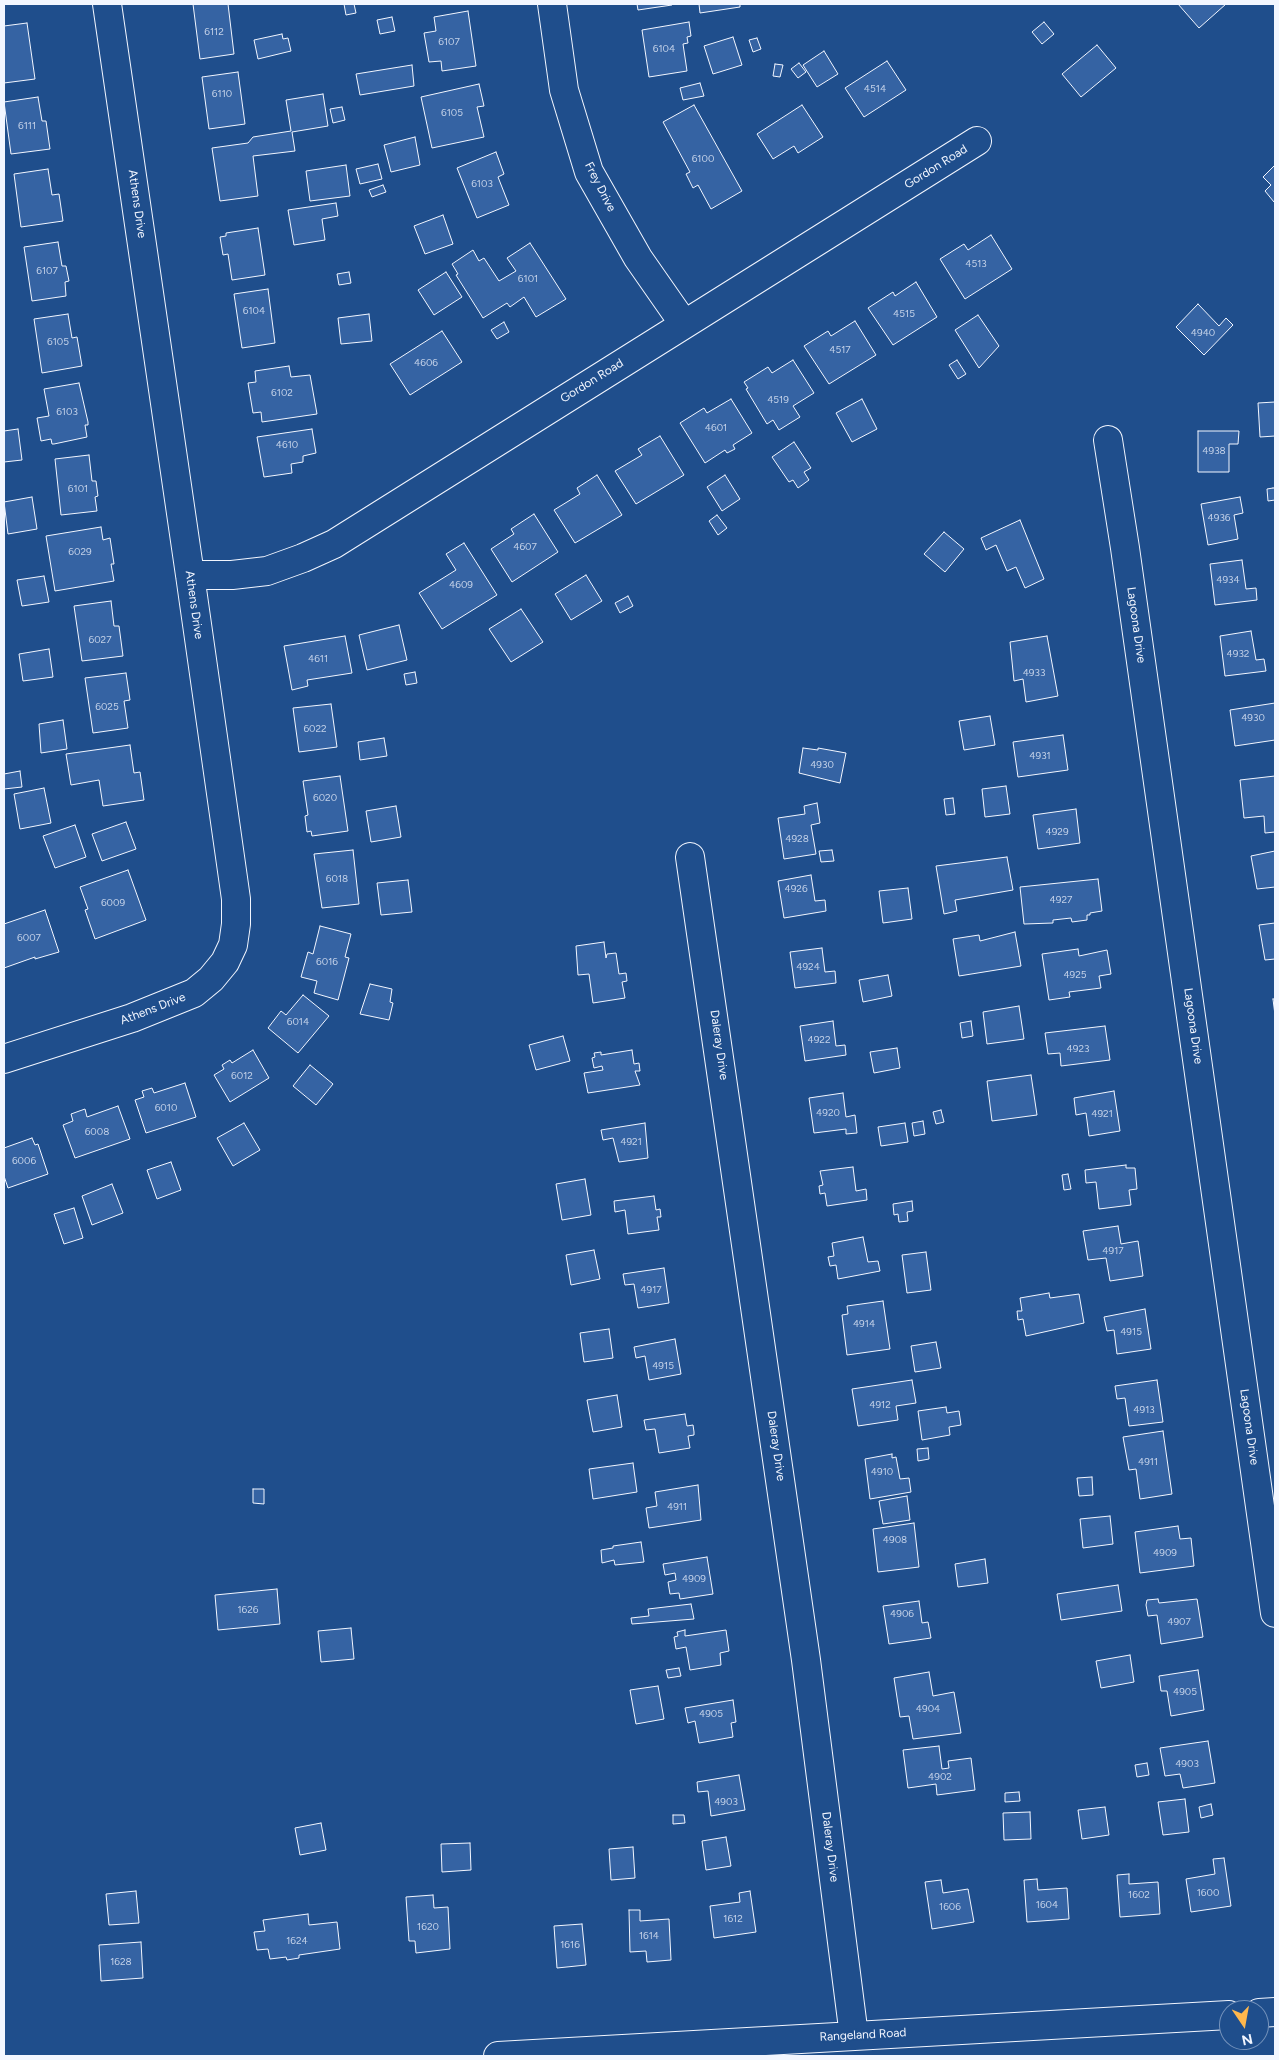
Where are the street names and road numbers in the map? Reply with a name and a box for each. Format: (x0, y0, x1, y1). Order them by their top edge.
street label: Gordon Road (902, 142, 970, 192)
street label: Frey Drive (581, 160, 619, 214)
street label: Athens Drive (125, 169, 149, 239)
street label: Gordon Road (558, 356, 626, 406)
street label: Athens Drive (182, 570, 206, 640)
street label: Lagoona Drive (1124, 586, 1148, 664)
street label: Lagoona Drive (1181, 987, 1205, 1065)
street label: Athens Drive (118, 990, 188, 1028)
street label: Daleray Drive (707, 1009, 731, 1081)
street label: Lagoona Drive (1237, 1388, 1261, 1466)
street label: Daleray Drive (764, 1410, 788, 1482)
street label: Daleray Drive (819, 1811, 841, 1883)
street label: Rangeland Road (819, 2026, 907, 2044)

